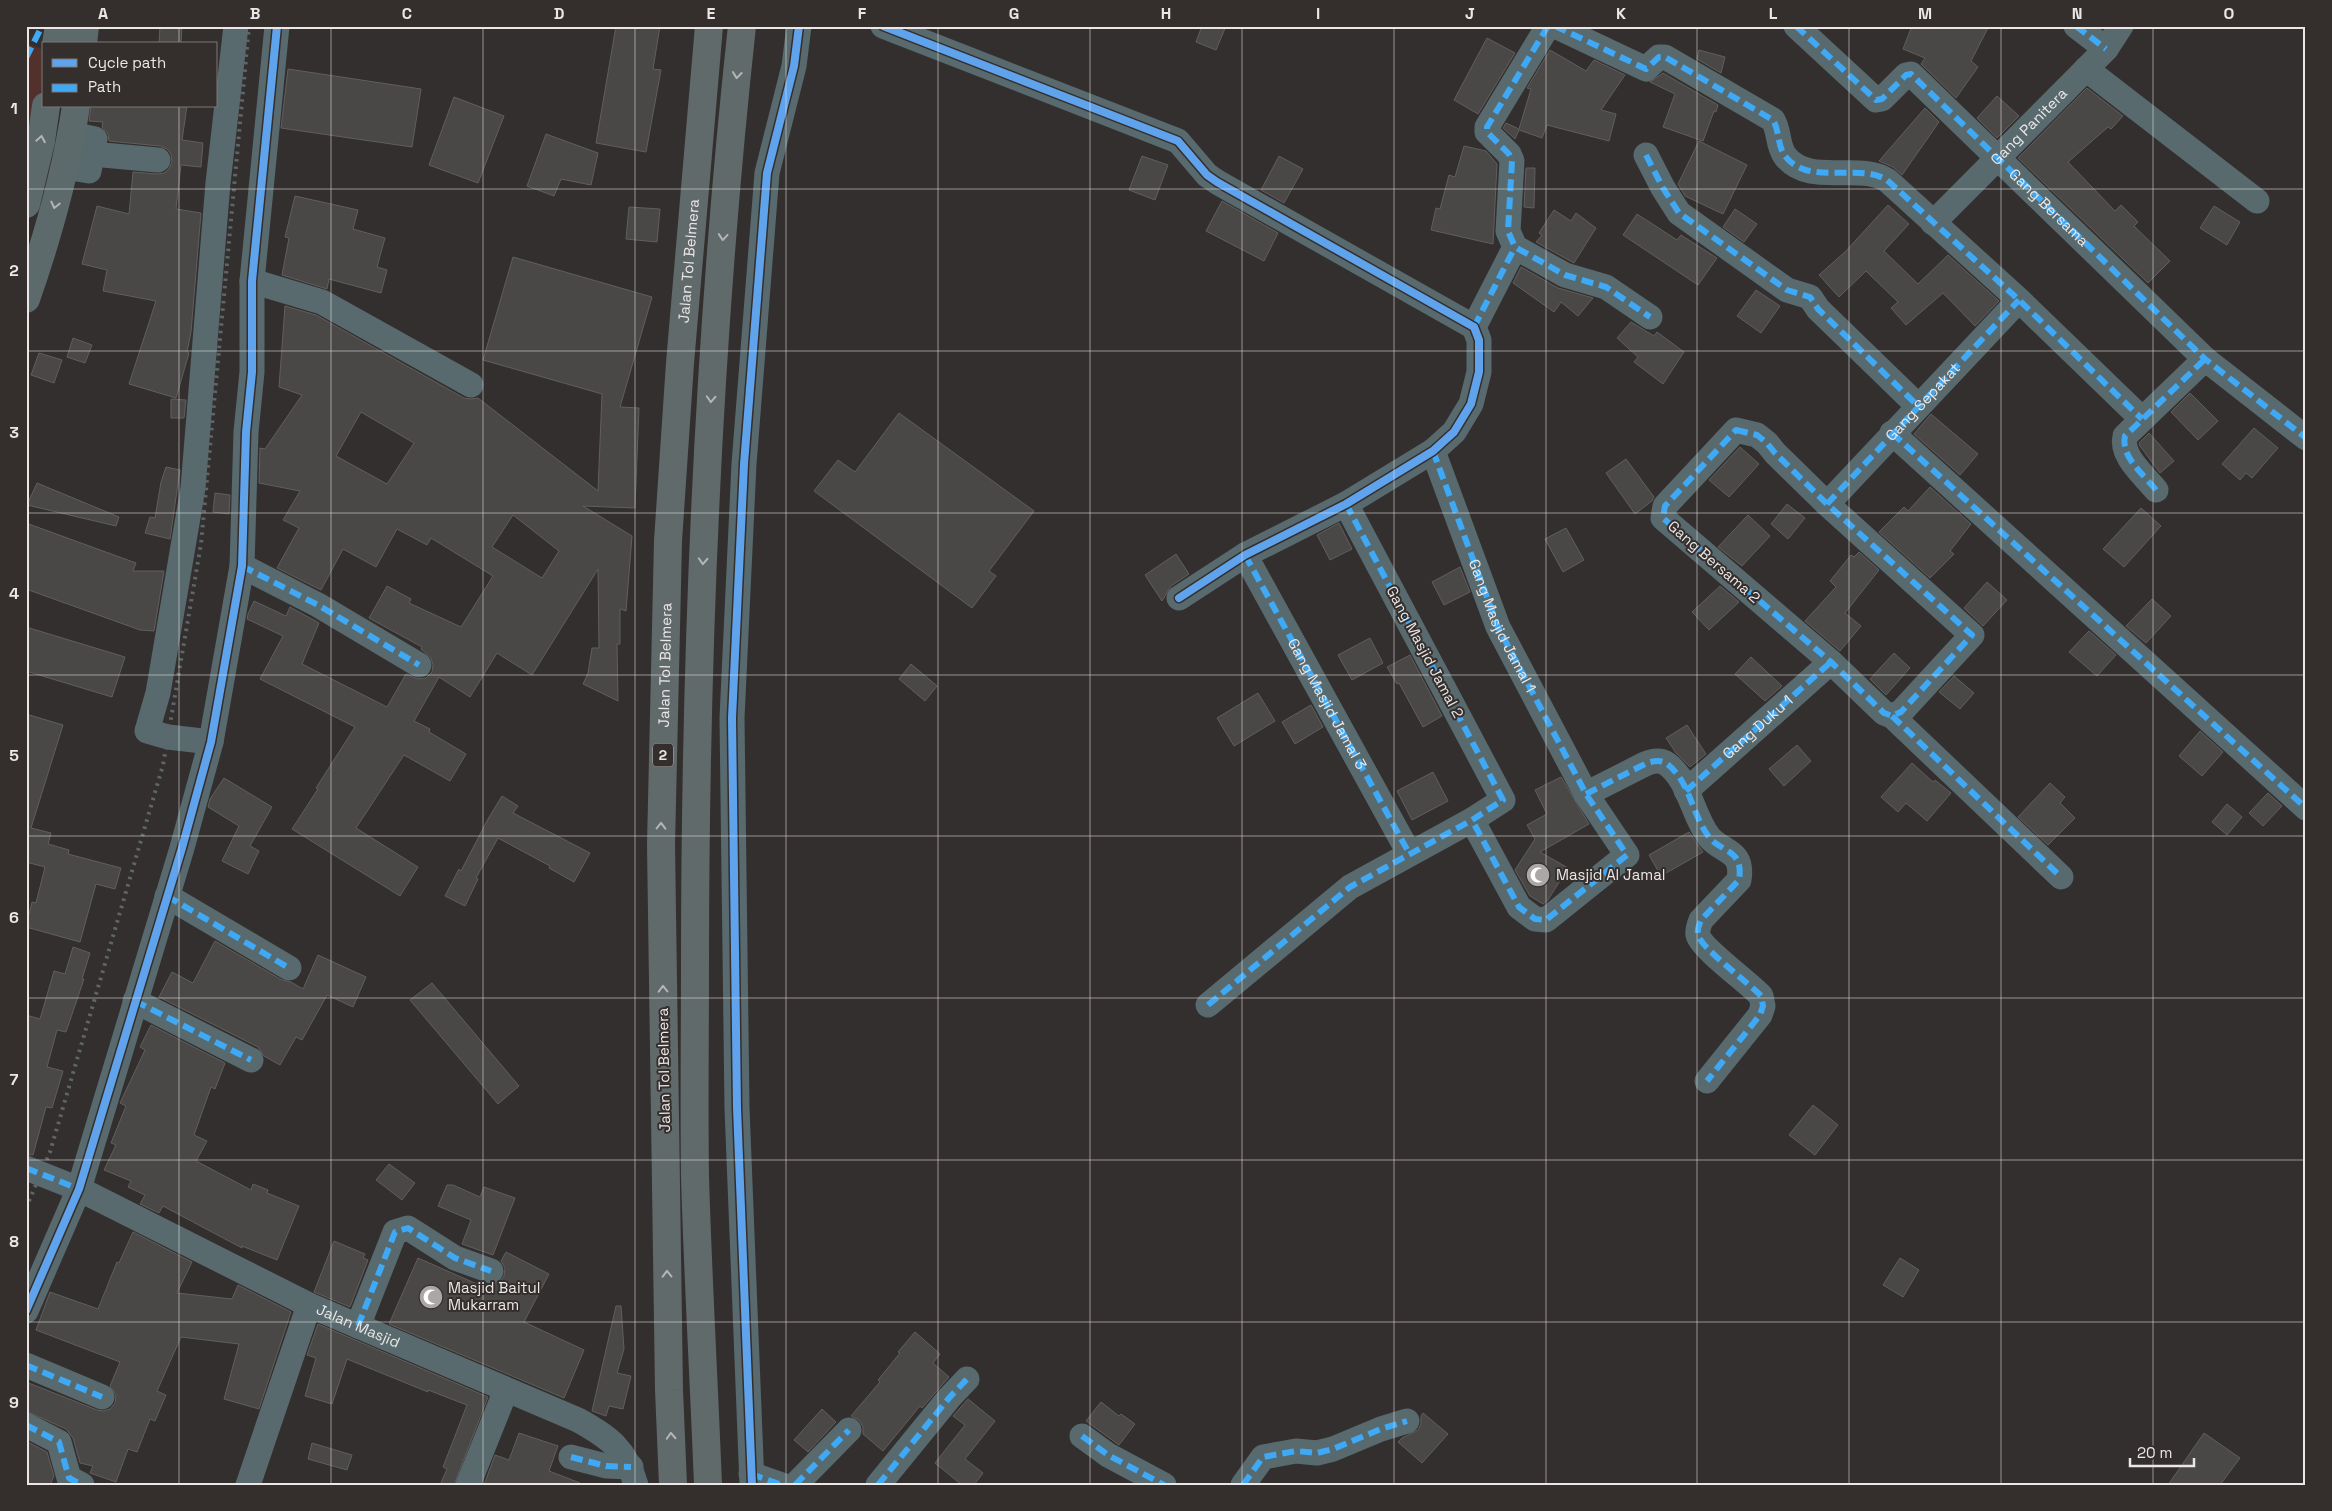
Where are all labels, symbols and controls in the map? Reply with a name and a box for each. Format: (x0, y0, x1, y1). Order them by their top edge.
text: A (98, 3, 108, 24)
text: B (250, 3, 260, 24)
text: C (402, 3, 412, 24)
text: D (554, 3, 564, 24)
text: E (707, 3, 716, 24)
text: F (858, 3, 867, 24)
text: G (1009, 3, 1019, 24)
text: H (1161, 3, 1171, 24)
text: I (1316, 3, 1320, 24)
text: J (1465, 3, 1475, 24)
text: K (1616, 3, 1626, 24)
text: L (1769, 3, 1778, 24)
text: M (1918, 3, 1932, 24)
text: N (2072, 3, 2082, 24)
text: O (2224, 3, 2235, 24)
legend (42, 42, 218, 108)
text: Cycle path (88, 53, 166, 72)
one-way arrow (732, 71, 743, 79)
text: Path (88, 77, 121, 96)
street label: Gang Panitera (1986, 83, 2071, 169)
text: 1 (10, 98, 18, 119)
one-way arrow (35, 135, 45, 144)
street label: Gang Bersama (2005, 164, 2093, 250)
street label: Jalan Tol Belmera (673, 198, 703, 324)
one-way arrow (50, 201, 61, 210)
one-way arrow (717, 233, 728, 241)
text: 2 (9, 260, 19, 281)
street label: Gang Sepakat (1881, 358, 1964, 445)
one-way arrow (705, 395, 716, 403)
text: 3 (9, 422, 19, 443)
street label: Gang Bersama 2 (1664, 516, 1764, 607)
street label: Gang Masjid Jamal 1 (1465, 556, 1541, 695)
one-way arrow (698, 558, 708, 565)
street label: Gang Masjid Jamal 2 (1383, 582, 1468, 721)
text: 4 (9, 583, 19, 604)
street label: Jalan Tol Belmera (654, 602, 676, 728)
street label: Gang Masjid Jamal 3 (1284, 635, 1371, 773)
street label: Gang Duku 1 (1718, 691, 1797, 763)
road number: 2 (653, 744, 673, 766)
text: 5 (9, 745, 19, 766)
one-way arrow (656, 822, 666, 830)
mosque icon: Masjid Al Jamal (1525, 862, 1551, 888)
place label: Masjid Al Jamal (1556, 865, 1665, 884)
text: 6 (9, 907, 19, 928)
one-way arrow (658, 984, 668, 992)
street label: Jalan Tol Belmera (653, 1007, 674, 1132)
text: 7 (10, 1069, 19, 1090)
text: 8 (9, 1231, 19, 1252)
one-way arrow (662, 1269, 672, 1277)
place label: Masjid Baitul Mukarram (448, 1278, 540, 1314)
mosque icon: Masjid Baitul Mukarram (418, 1284, 444, 1310)
street label: Jalan Masjid (314, 1299, 403, 1352)
text: 9 (9, 1392, 19, 1413)
one-way arrow (665, 1432, 676, 1440)
scale bar (2130, 1436, 2193, 1468)
text: 20 m (2137, 1443, 2172, 1462)

